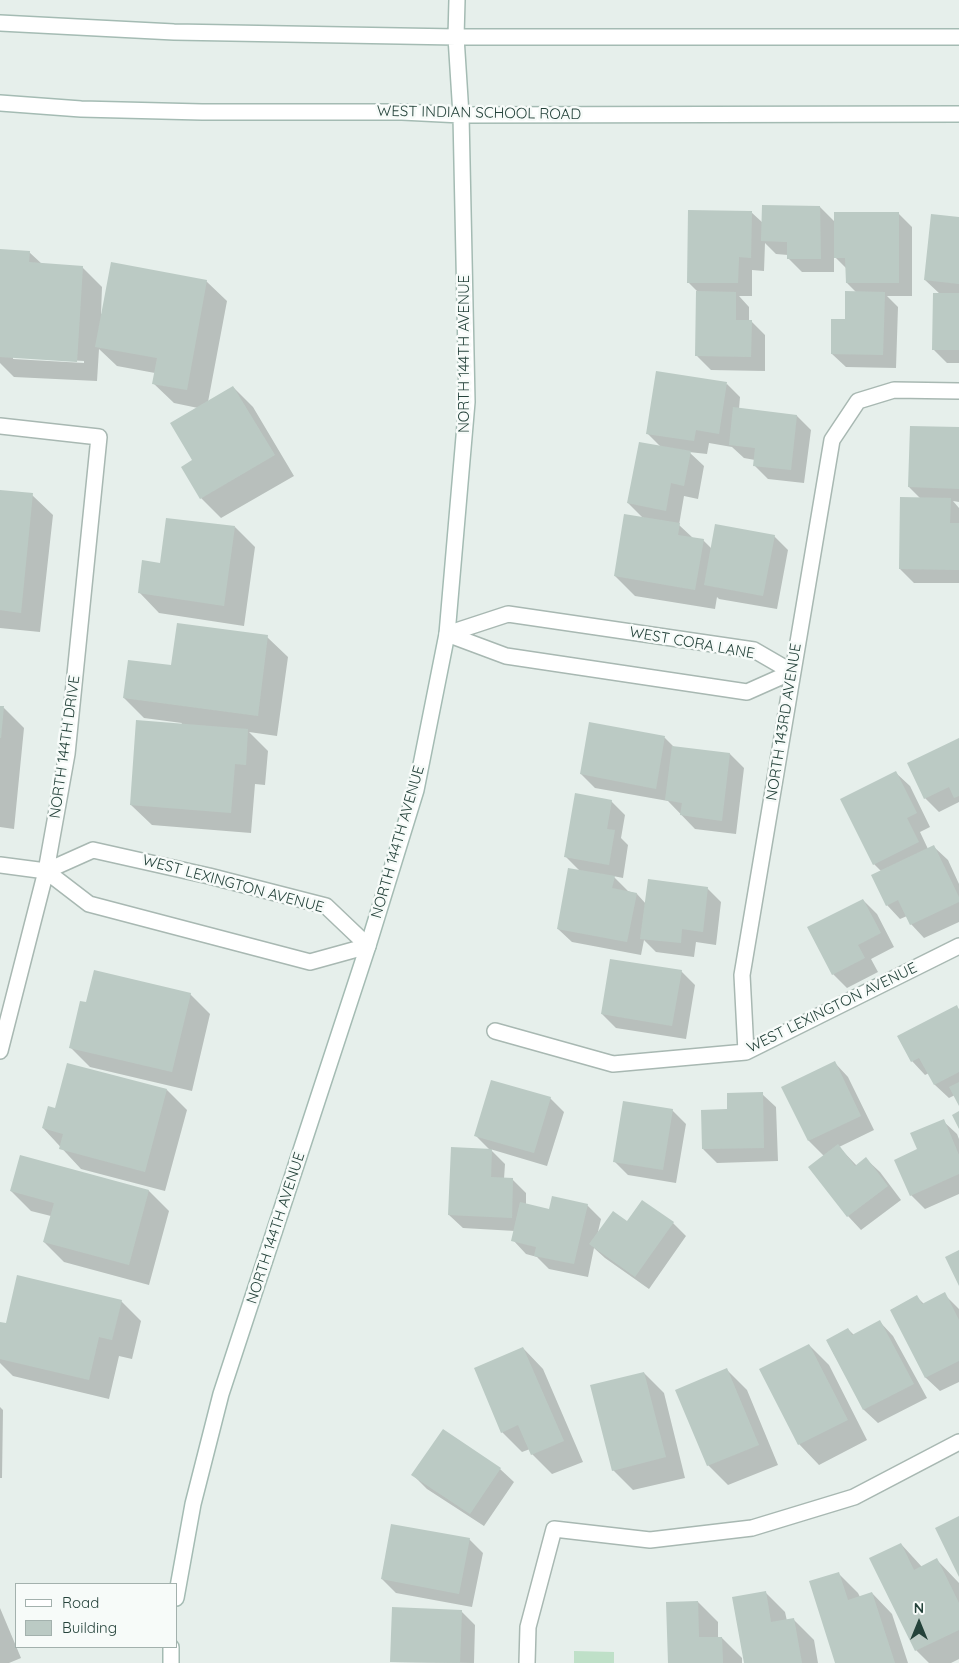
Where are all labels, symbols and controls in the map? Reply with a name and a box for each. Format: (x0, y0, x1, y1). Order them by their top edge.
street label: WEST INDIAN SCHOOL ROAD (377, 102, 581, 124)
street label: NORTH 144TH AVENUE (455, 275, 473, 433)
street label: WEST CORA LANE (628, 623, 756, 663)
street label: NORTH 143RD AVENUE (763, 642, 805, 802)
street label: NORTH 144TH DRIVE (46, 674, 84, 820)
street label: NORTH 144TH AVENUE (368, 763, 428, 921)
street label: WEST LEXINGTON AVENUE (140, 851, 326, 917)
street label: WEST LEXINGTON AVENUE (744, 959, 920, 1057)
street label: NORTH 144TH AVENUE (243, 1150, 309, 1306)
legend (15, 1583, 178, 1648)
text: Road (62, 1593, 99, 1612)
north arrow (894, 1598, 944, 1648)
text: N (914, 1599, 924, 1617)
text: Building (62, 1618, 117, 1637)

